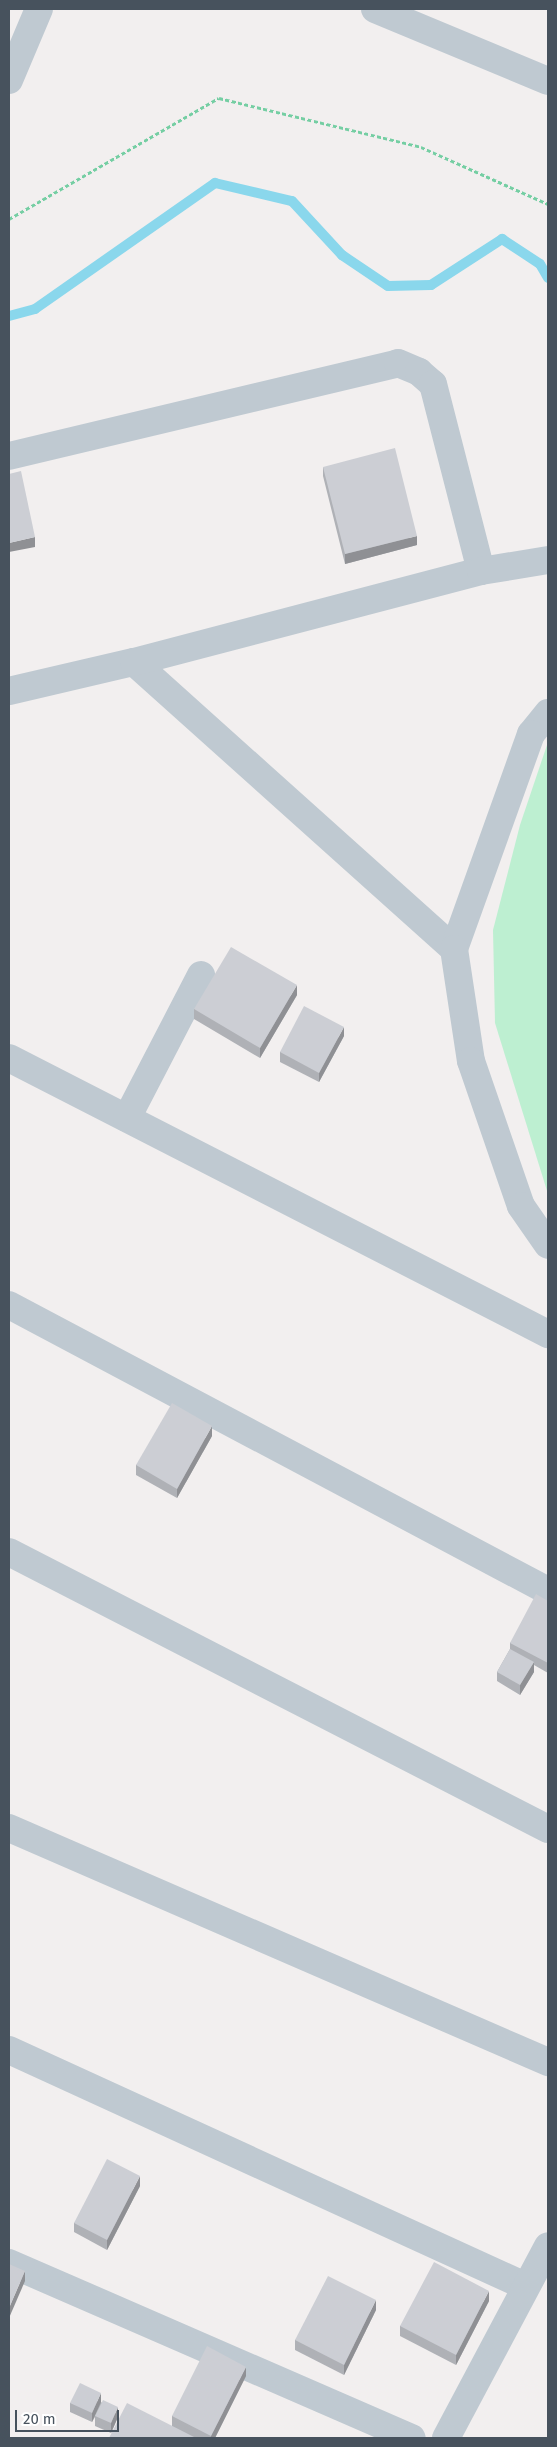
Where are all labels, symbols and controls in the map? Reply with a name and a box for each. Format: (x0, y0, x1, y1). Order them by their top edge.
scale bar (18, 2400, 121, 2432)
text: 20 m (23, 2410, 56, 2428)

